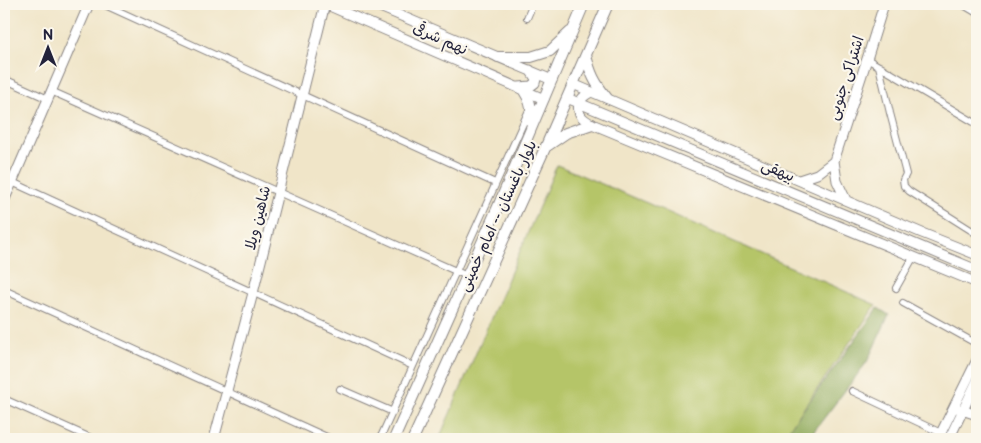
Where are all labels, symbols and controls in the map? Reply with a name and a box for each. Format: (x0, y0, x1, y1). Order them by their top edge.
street label: نهم شرقی (409, 17, 471, 61)
north arrow (22, 22, 72, 72)
text: N (43, 27, 53, 44)
street label: اشتراکی جنوبی (823, 34, 869, 122)
street label: بلوار باغستان -- امام خمینی (455, 137, 542, 295)
street label: بیهقی (758, 156, 798, 186)
street label: شاهین ویلا (241, 184, 275, 252)

